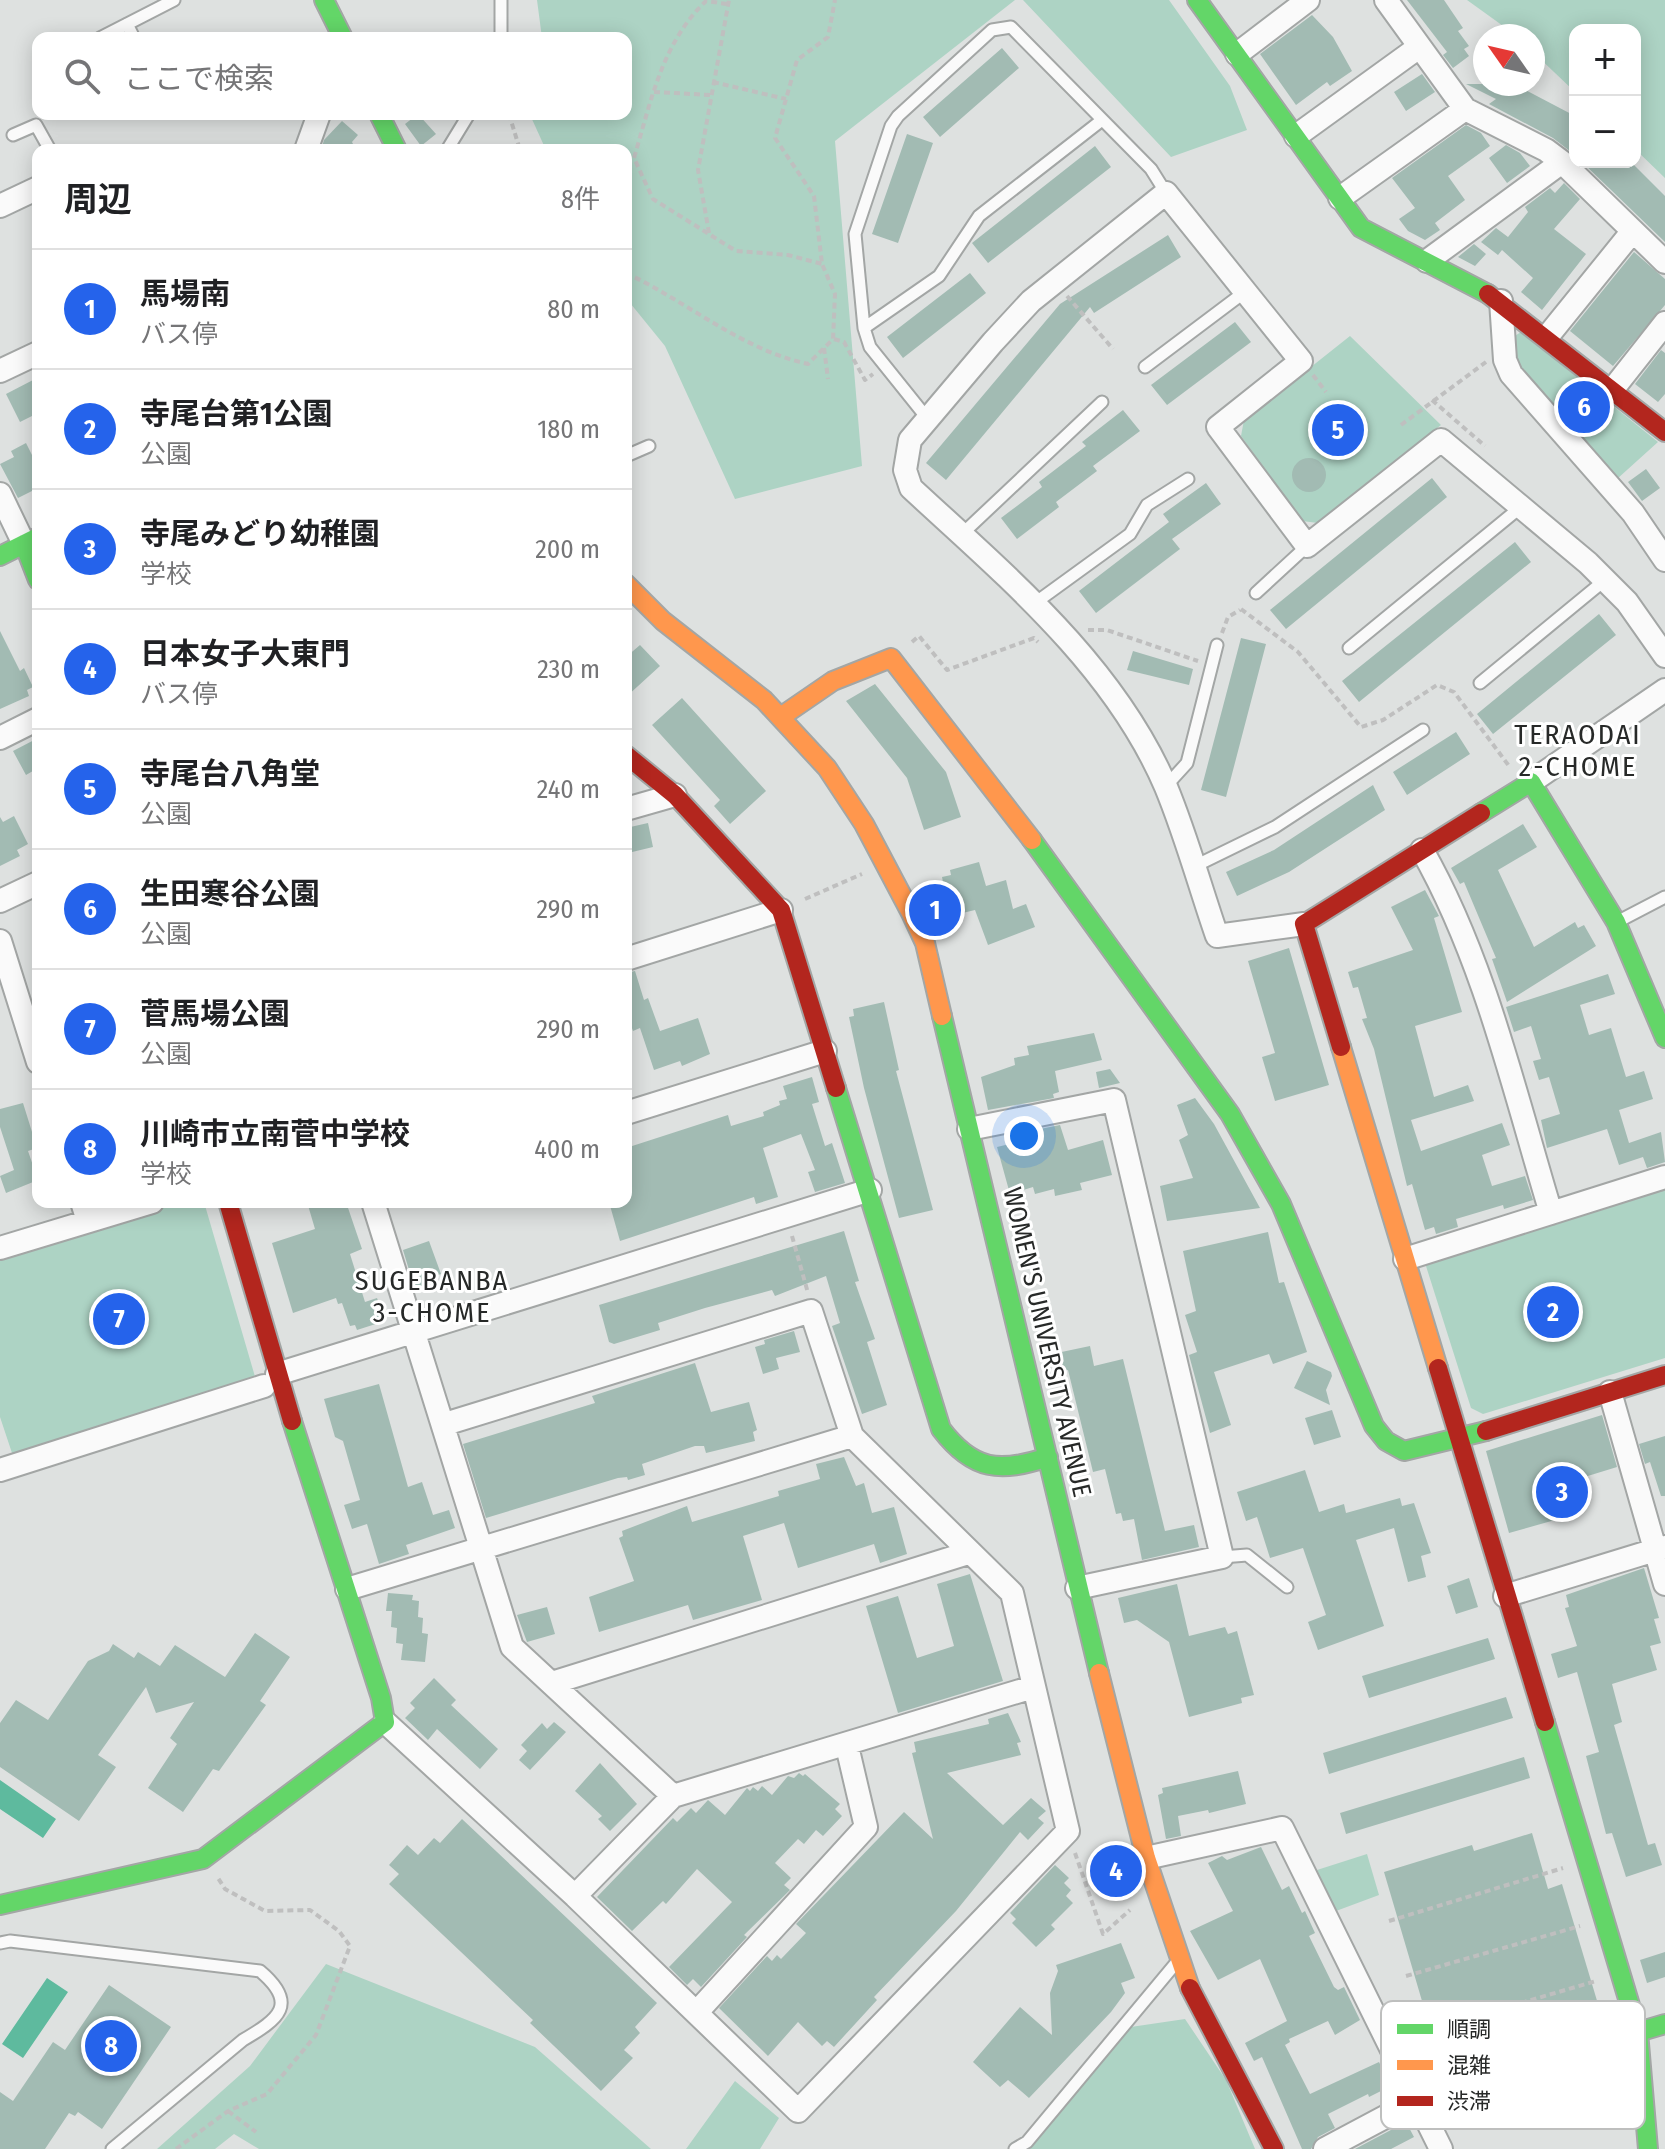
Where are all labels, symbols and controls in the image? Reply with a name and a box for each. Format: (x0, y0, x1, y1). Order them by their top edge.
north arrow (1473, 24, 1545, 96)
map controls (1569, 24, 1641, 168)
button: + (1569, 24, 1641, 96)
search box (32, 32, 632, 120)
icon: search (60, 54, 104, 98)
text: ここで検索 (124, 61, 274, 97)
button: − (1569, 96, 1641, 168)
text: 周辺 (64, 179, 132, 220)
text: 8件 (561, 184, 600, 215)
text: 馬場南 (140, 276, 230, 312)
text: 1 (85, 294, 96, 325)
text: 80 m (547, 294, 600, 325)
text: バス停 (140, 319, 218, 350)
pin: 6 (1558, 377, 1610, 437)
text: 寺尾台第1公園 (140, 396, 333, 432)
pin: 5 (1312, 400, 1364, 460)
text: 2 (84, 414, 96, 445)
text: 180 m (537, 414, 600, 445)
text: 公園 (140, 439, 192, 470)
text: 寺尾みどり幼稚園 (140, 516, 380, 552)
text: 3 (84, 534, 96, 565)
text: 200 m (535, 534, 600, 565)
text: 学校 (140, 559, 192, 590)
text: 日本女子大東門 (140, 636, 350, 672)
text: 4 (83, 654, 97, 685)
text: 230 m (537, 654, 600, 685)
text: バス停 (140, 679, 218, 710)
district label: TERAODAI 2-CHOME (1514, 718, 1642, 783)
text: 寺尾台八角堂 (140, 756, 320, 792)
text: 5 (84, 774, 96, 805)
text: 240 m (537, 774, 600, 805)
text: 公園 (140, 799, 192, 830)
text: 生田寒谷公園 (140, 876, 320, 912)
pin: 1 (909, 880, 961, 940)
text: 6 (83, 894, 97, 925)
text: 290 m (536, 894, 600, 925)
text: 公園 (140, 919, 192, 950)
text: 菅馬場公園 (140, 996, 290, 1032)
text: 7 (84, 1014, 96, 1045)
text: 290 m (536, 1014, 600, 1045)
text: 公園 (140, 1039, 192, 1070)
text: 川崎市立南菅中学校 (140, 1116, 410, 1152)
your location (1004, 1116, 1044, 1156)
text: 8 (83, 1134, 97, 1165)
text: 400 m (534, 1134, 600, 1165)
text: 学校 (140, 1159, 192, 1190)
street label: WOMEN'S UNIVERSITY AVENUE (996, 1184, 1098, 1500)
district label: SUGEBANBA 3-CHOME (355, 1264, 509, 1329)
pin: 2 (1527, 1282, 1579, 1342)
pin: 7 (93, 1289, 145, 1349)
pin: 3 (1536, 1462, 1588, 1522)
pin: 4 (1090, 1841, 1142, 1901)
legend (1381, 2001, 1645, 2129)
pin: 8 (85, 2016, 137, 2076)
text: 順調 (1447, 2016, 1491, 2043)
text: 混雑 (1447, 2052, 1491, 2079)
text: 渋滞 (1447, 2088, 1491, 2115)

